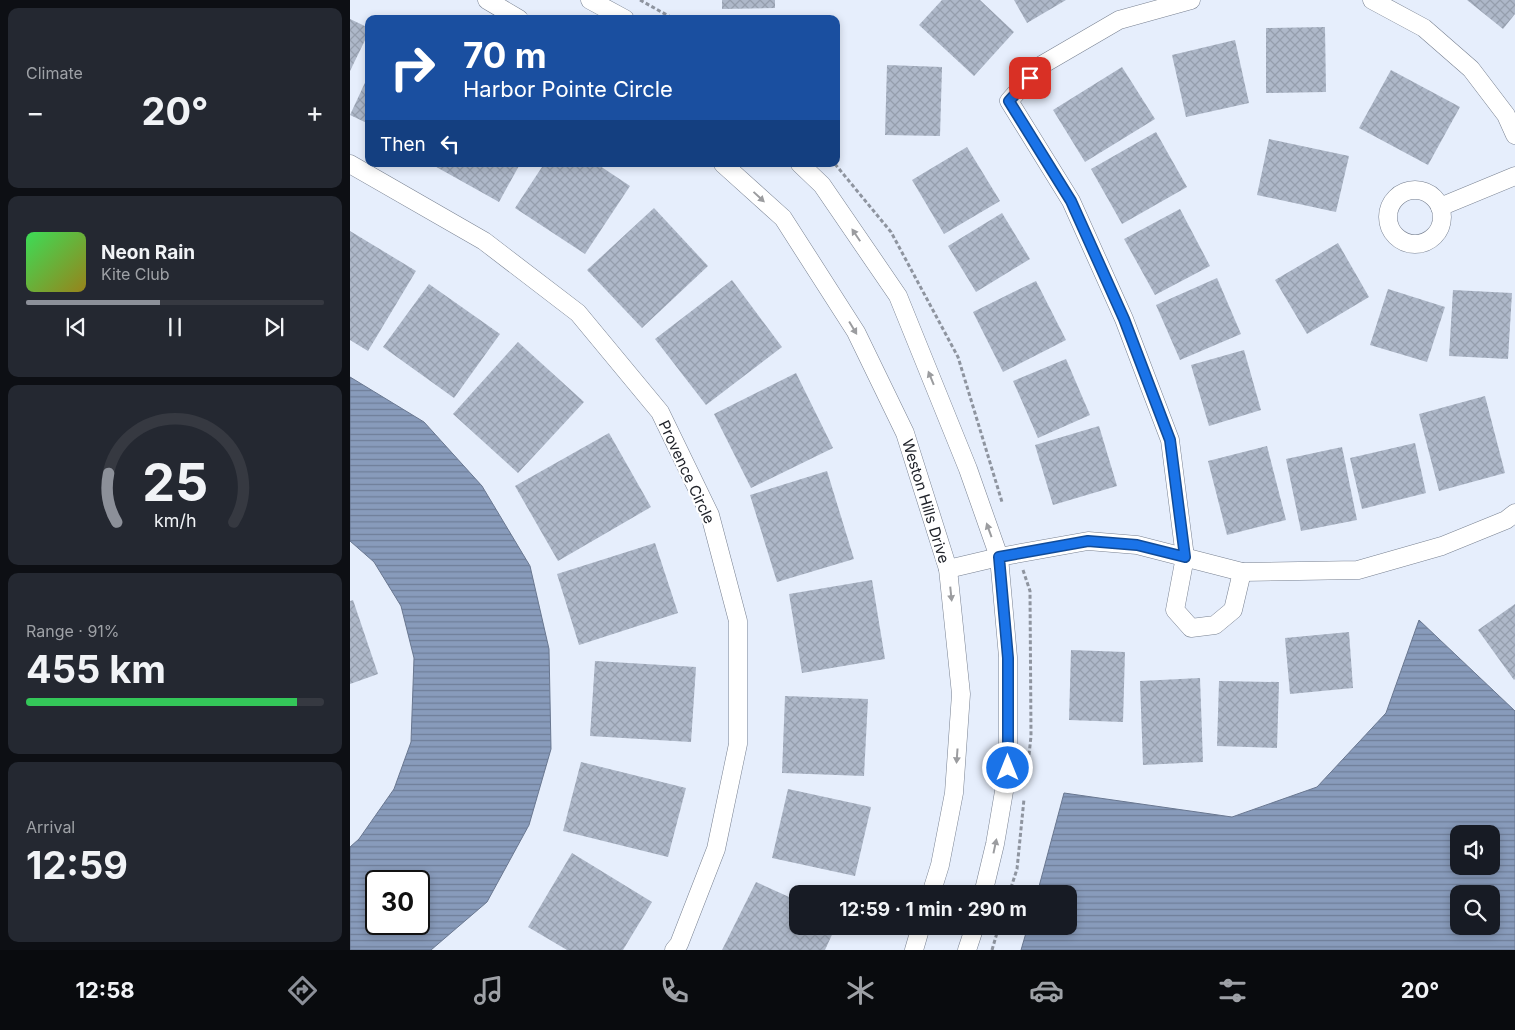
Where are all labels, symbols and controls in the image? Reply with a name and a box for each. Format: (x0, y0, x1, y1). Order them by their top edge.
text: 70 m (463, 34, 547, 76)
icon: right (380, 35, 445, 100)
pin (1009, 57, 1051, 99)
text: Climate (26, 63, 83, 83)
icon: arrive (1016, 64, 1044, 92)
text: Harbor Pointe Circle (463, 76, 673, 102)
text: 20° (141, 88, 209, 134)
text: − (26, 95, 45, 129)
text: + (305, 95, 324, 129)
icon: left (436, 130, 464, 158)
text: Then (380, 133, 426, 156)
one-way arrow (753, 191, 765, 203)
one-way arrow (851, 228, 861, 241)
text: Neon Rain (101, 241, 195, 264)
text: Kite Club (101, 264, 170, 284)
icon: previous (62, 313, 90, 341)
icon: pause (161, 313, 189, 341)
icon: next (260, 313, 288, 341)
one-way arrow (849, 322, 858, 335)
one-way arrow (927, 370, 935, 385)
street label: Provence Circle (655, 417, 719, 527)
street label: Weston Hills Drive (898, 437, 954, 565)
text: 25 (142, 451, 208, 514)
text: km/h (154, 510, 196, 531)
one-way arrow (985, 522, 992, 537)
one-way arrow (947, 587, 955, 603)
text: Range · 91% (26, 621, 120, 641)
text: 455 km (26, 646, 166, 692)
position arrow (981, 741, 1033, 793)
one-way arrow (953, 748, 961, 764)
text: Arrival (26, 817, 75, 837)
map controls (1450, 825, 1500, 935)
button: sound (1450, 825, 1500, 875)
one-way arrow (991, 838, 999, 854)
text: 12:59 (26, 842, 128, 888)
speed limit sign: 30 (365, 870, 430, 935)
button: search (1450, 885, 1500, 935)
text: 12:59 · 1 min · 290 m (839, 898, 1027, 921)
icon: directions (285, 973, 320, 1008)
icon: music (471, 973, 506, 1008)
icon: phone (657, 973, 692, 1008)
icon: climate (843, 973, 878, 1008)
icon: car (1029, 973, 1064, 1008)
icon: filters (1215, 973, 1250, 1008)
text: 12:58 (75, 977, 135, 1003)
text: 20° (1401, 977, 1439, 1003)

